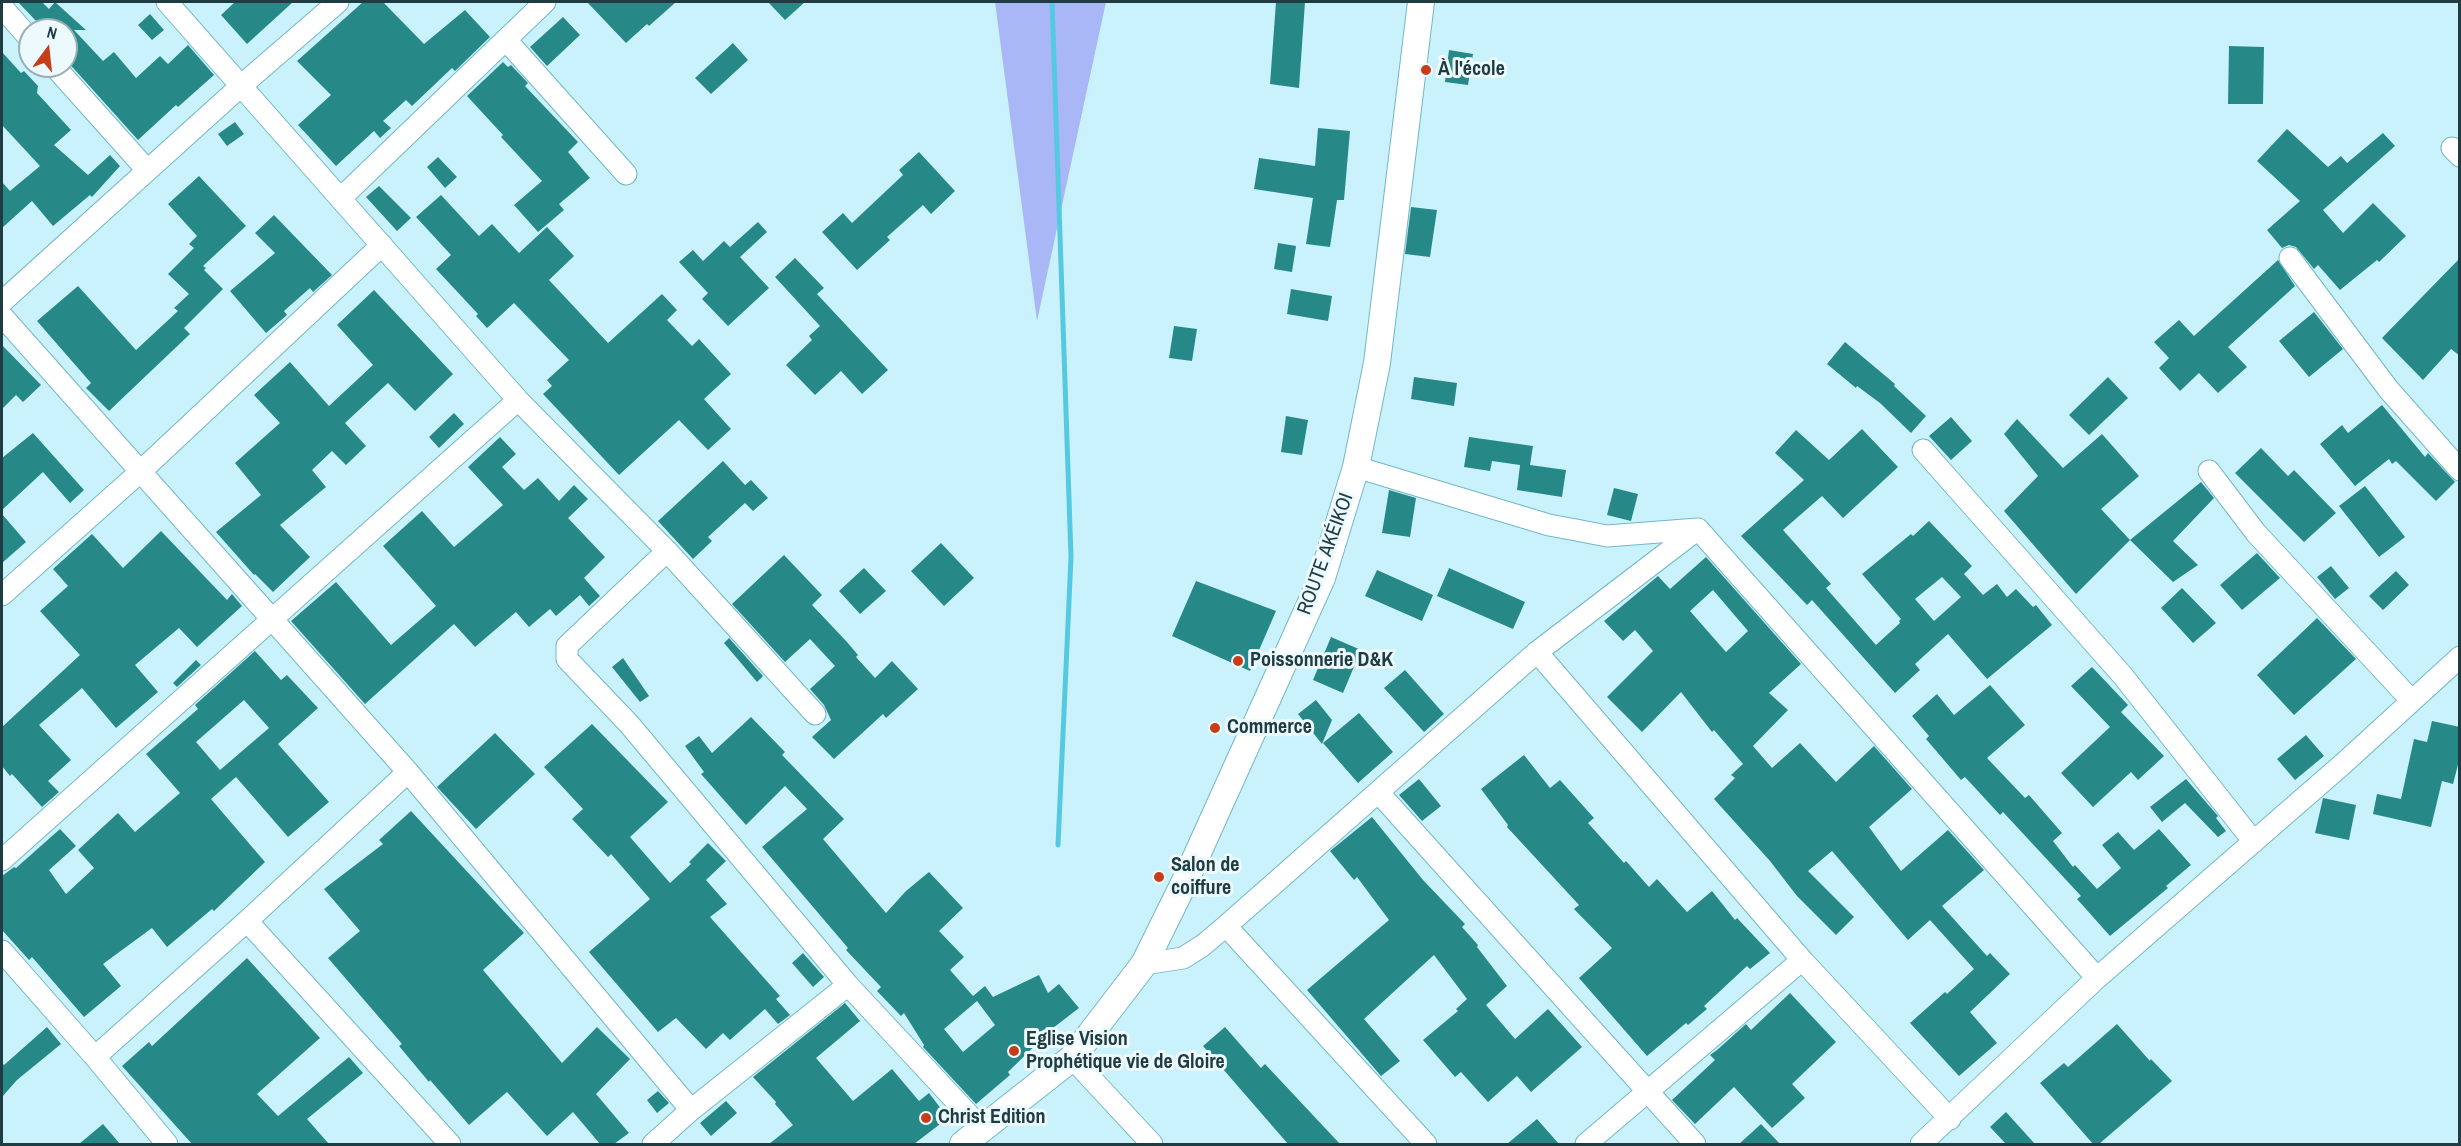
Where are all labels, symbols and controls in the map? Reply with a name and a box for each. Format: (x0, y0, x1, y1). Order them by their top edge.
north arrow (18, 18, 78, 78)
text: N (45, 21, 60, 44)
place label: À l'école (1438, 58, 1505, 82)
marker: À l'école (1419, 63, 1433, 77)
street label: ROUTE AKÉIKOI (1293, 490, 1359, 618)
place label: Poissonnerie D&K (1250, 649, 1393, 673)
marker: Poissonnerie D&K (1231, 654, 1245, 668)
place label: Commerce (1227, 716, 1312, 740)
marker: Commerce (1208, 721, 1222, 735)
place label: Salon de coiffure (1171, 854, 1239, 901)
marker: Salon de coiffure (1152, 870, 1166, 884)
place label: Eglise Vision Prophétique vie de Gloire (1026, 1028, 1225, 1075)
marker: Eglise Vision Prophétique vie de Gloire (1007, 1044, 1021, 1058)
place label: Christ Edition (938, 1106, 1046, 1130)
marker: Christ Edition (919, 1111, 933, 1125)

